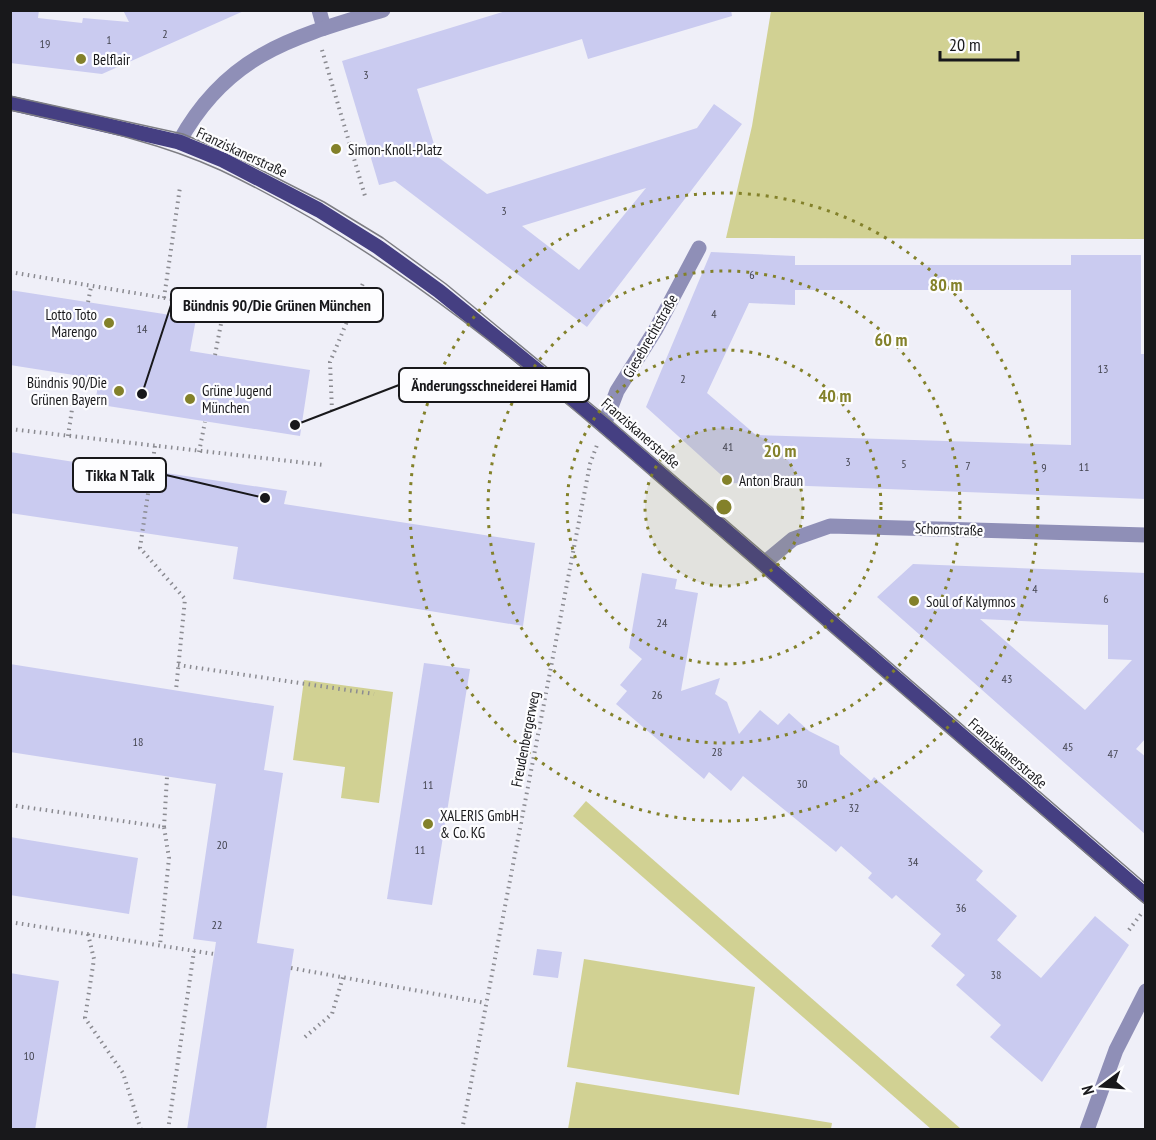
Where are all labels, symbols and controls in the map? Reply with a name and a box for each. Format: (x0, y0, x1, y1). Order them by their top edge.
scale bar (940, 24, 1018, 62)
house number: 2 (162, 26, 168, 41)
house number: 1 (106, 32, 112, 47)
text: 20 m (949, 33, 981, 56)
house number: 19 (40, 36, 50, 51)
place label: Belflair (93, 50, 131, 69)
marker: Belflair (74, 52, 88, 66)
house number: 3 (363, 67, 369, 82)
street label: Franziskanerstraße (194, 123, 290, 181)
place label: Simon-Knoll-Platz (348, 140, 442, 159)
marker: Simon-Knoll-Platz (329, 142, 343, 156)
house number: 3 (501, 203, 507, 218)
house number: 6 (749, 267, 755, 282)
text: 80 m (930, 273, 962, 296)
callout: Bündnis 90/Die Grünen München (171, 288, 383, 322)
street label: Giesebrechtstraße (618, 291, 682, 381)
text: Bündnis 90/Die Grünen München (183, 295, 371, 315)
place label: Lotto Toto Marengo (45, 305, 97, 341)
house number: 4 (711, 306, 717, 321)
marker: Lotto Toto Marengo (102, 316, 116, 330)
house number: 14 (137, 321, 148, 336)
text: 60 m (875, 328, 907, 351)
house number: 13 (1098, 361, 1108, 376)
callout: Änderungsschneiderei Hamid (399, 368, 589, 402)
house number: 2 (680, 371, 686, 386)
place label: Bündnis 90/Die Grünen Bayern (27, 373, 107, 409)
text: Änderungsschneiderei Hamid (410, 375, 577, 395)
place label: Grüne Jugend München (202, 381, 272, 417)
marker: Bündnis 90/Die Grünen Bayern (112, 384, 126, 398)
text: 40 m (819, 384, 851, 407)
marker: Grüne Jugend München (183, 392, 197, 406)
street label: Franziskanerstraße (598, 394, 684, 472)
house number: 41 (723, 439, 733, 454)
text: 20 m (764, 439, 796, 462)
house number: 3 (845, 454, 851, 469)
house number: 5 (901, 456, 907, 471)
callout: Tikka N Talk (73, 458, 166, 492)
house number: 7 (965, 458, 971, 473)
house number: 11 (1079, 459, 1089, 474)
house number: 9 (1041, 460, 1047, 475)
text: Tikka N Talk (86, 465, 155, 485)
place label: Anton Braun (739, 471, 803, 490)
marker: Anton Braun (720, 473, 734, 487)
centre of rings (714, 497, 734, 517)
street label: Schornstraße (915, 518, 983, 540)
house number: 4 (1032, 581, 1038, 596)
house number: 6 (1103, 591, 1109, 606)
place label: Soul of Kalymnos (926, 592, 1016, 611)
marker: Soul of Kalymnos (907, 594, 921, 608)
house number: 24 (657, 615, 668, 630)
house number: 43 (1002, 671, 1012, 686)
house number: 26 (652, 687, 662, 702)
street label: Freudenbergerweg (506, 690, 544, 788)
street label: Franziskanerstraße (965, 714, 1051, 792)
house number: 18 (133, 734, 143, 749)
house number: 45 (1063, 739, 1073, 754)
house number: 28 (712, 744, 722, 759)
house number: 47 (1108, 746, 1118, 761)
house number: 30 (797, 776, 807, 791)
house number: 11 (423, 777, 433, 792)
house number: 32 (849, 800, 859, 815)
place label: XALERIS GmbH & Co. KG (440, 806, 519, 842)
marker: XALERIS GmbH & Co. KG (421, 817, 435, 831)
house number: 20 (217, 837, 227, 852)
house number: 11 (415, 842, 425, 857)
house number: 34 (908, 854, 919, 869)
house number: 36 (956, 900, 966, 915)
house number: 22 (212, 917, 222, 932)
house number: 38 (991, 967, 1001, 982)
house number: 10 (24, 1048, 34, 1063)
north arrow (1072, 1056, 1132, 1116)
text: N (1077, 1083, 1098, 1097)

